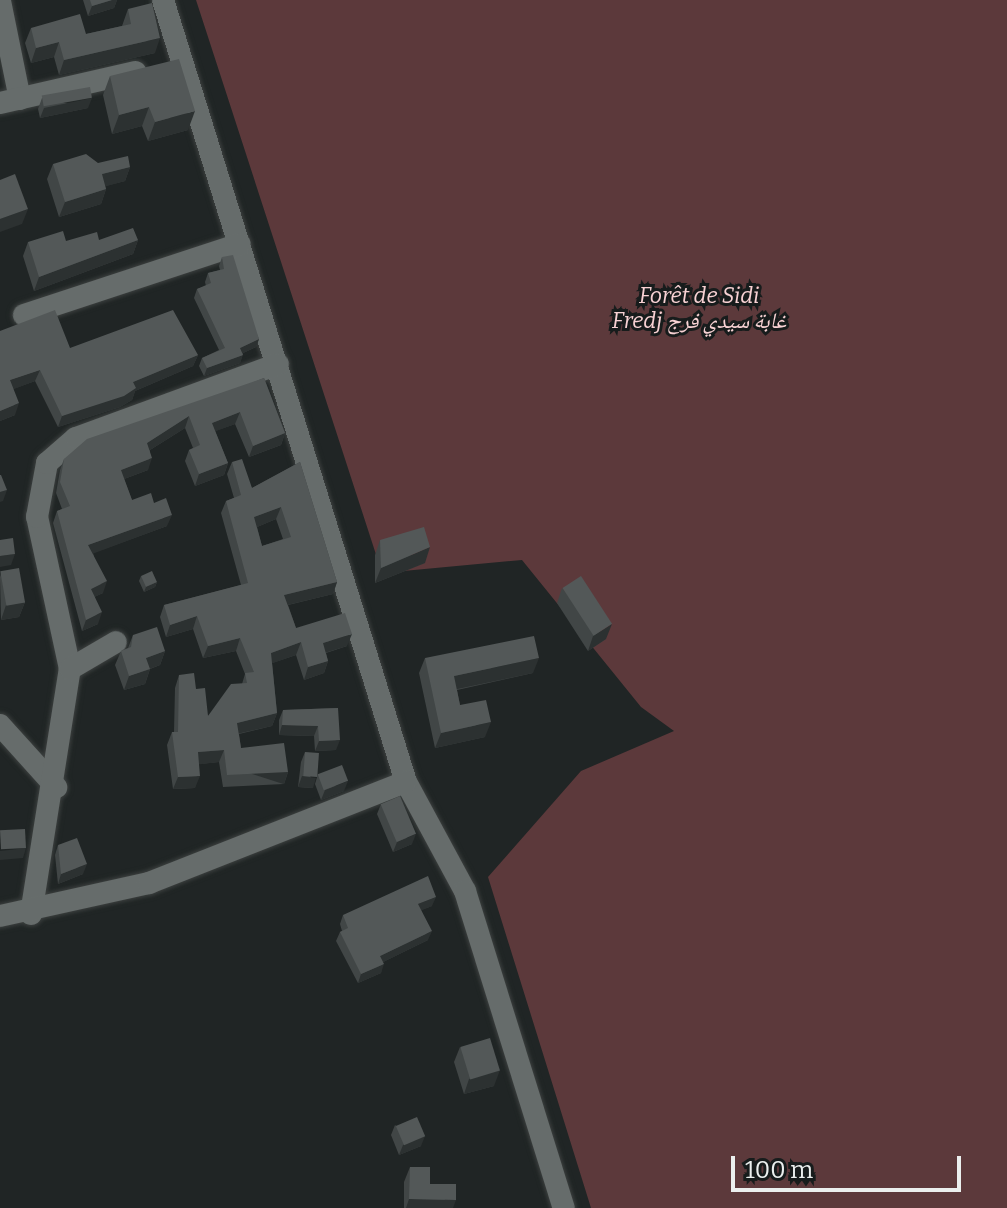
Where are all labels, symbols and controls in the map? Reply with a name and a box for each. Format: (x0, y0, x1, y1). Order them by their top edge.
park label: Forêt de Sidi Fredj غابة سيدي فرج (612, 282, 786, 334)
scale bar (735, 1140, 965, 1190)
text: 100 m (745, 1156, 813, 1184)

